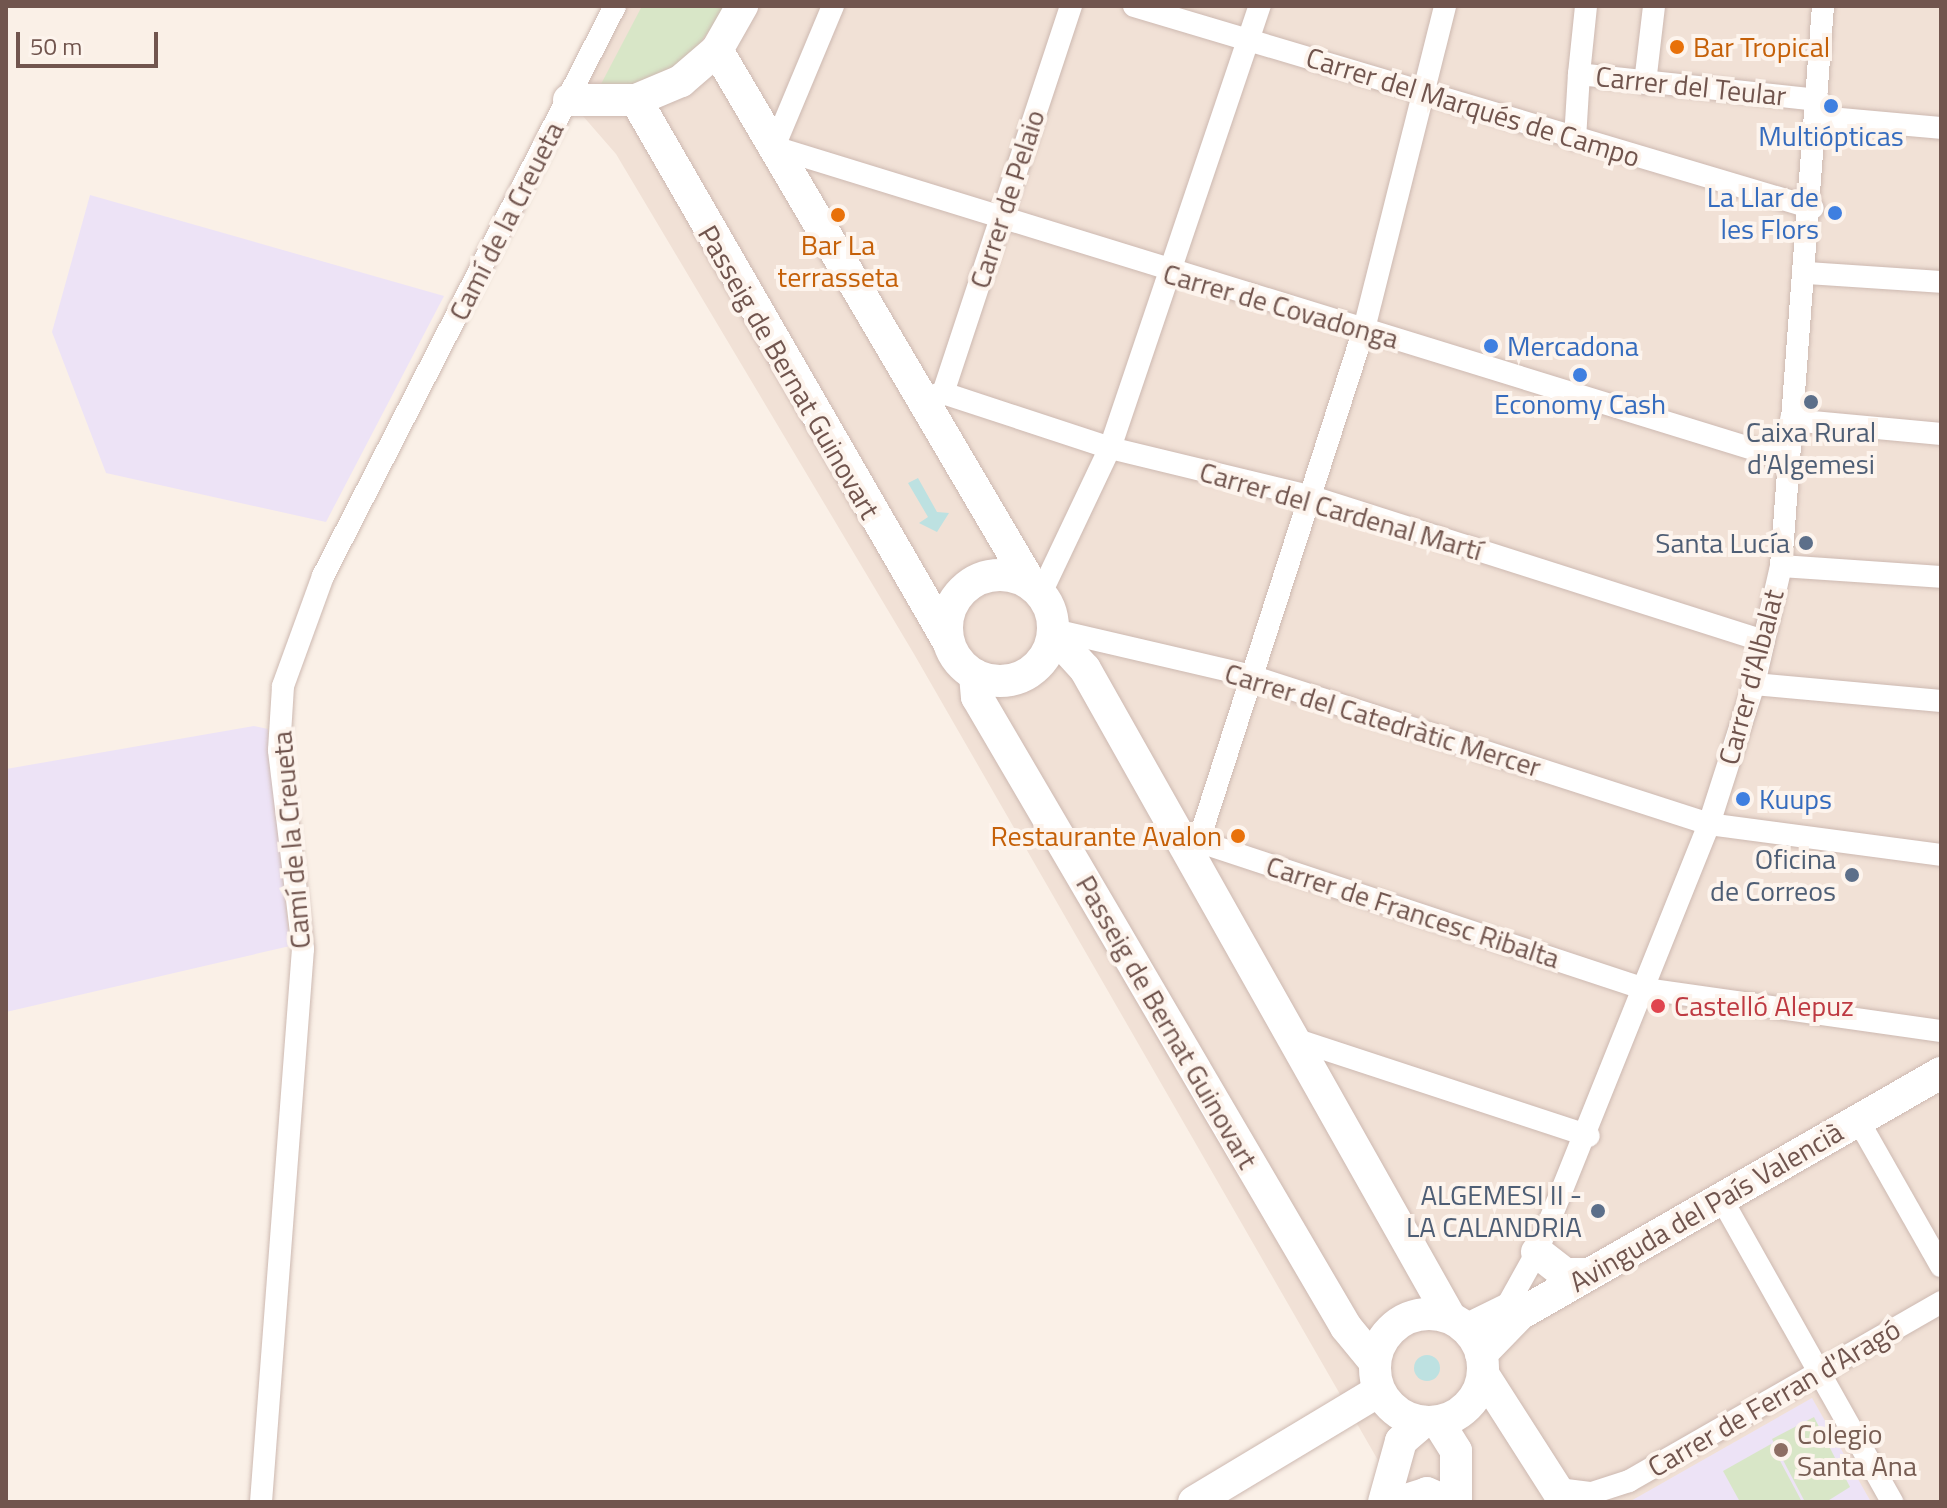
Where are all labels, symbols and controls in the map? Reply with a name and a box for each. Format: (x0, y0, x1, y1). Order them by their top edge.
scale bar (20, 16, 162, 66)
text: 50 m (30, 28, 82, 64)
place label: Bar Tropical (1693, 30, 1830, 64)
marker: Bar Tropical (1668, 38, 1686, 56)
street label: Carrer del Marqués de Campo (1302, 40, 1644, 174)
street label: Carrer del Teular (1594, 59, 1788, 113)
marker: Multiópticas (1822, 97, 1840, 115)
street label: Carrer de Pelaio (962, 106, 1052, 292)
street label: Camí de la Creueta (442, 116, 570, 326)
place label: Multiópticas (1758, 119, 1904, 153)
place label: La Llar de les Flors (1707, 180, 1819, 246)
marker: La Llar de les Flors (1826, 204, 1844, 222)
marker: Bar La terrasseta (829, 206, 847, 224)
street label: Passeig de Bernat Guinovart (691, 219, 887, 525)
place label: Bar La terrasseta (777, 228, 899, 294)
street label: Carrer de Covadonga (1159, 256, 1403, 356)
place label: Mercadona (1507, 329, 1639, 363)
marker: Mercadona (1482, 337, 1500, 355)
marker: Economy Cash (1571, 366, 1589, 384)
place label: Economy Cash (1494, 387, 1666, 421)
marker: Caixa Rural d'Algemesi (1802, 393, 1820, 411)
place label: Caixa Rural d'Algemesi (1746, 415, 1876, 481)
street label: Carrer del Cardenal Martí (1196, 455, 1486, 567)
place label: Santa Lucía (1655, 526, 1790, 560)
marker: Santa Lucía (1797, 534, 1815, 552)
street label: Carrer d'Albalat (1711, 586, 1791, 768)
street label: Carrer del Catedràtic Mercer (1221, 656, 1545, 784)
street label: Camí de la Creueta (265, 730, 317, 950)
place label: Kuups (1759, 782, 1832, 816)
marker: Kuups (1734, 790, 1752, 808)
place label: Restaurante Avalon (991, 819, 1222, 853)
marker: Restaurante Avalon (1229, 827, 1247, 845)
place label: Oficina de Correos (1710, 842, 1836, 908)
street label: Carrer de Francesc Ribalta (1262, 849, 1564, 975)
marker: Oficina de Correos (1843, 866, 1861, 884)
street label: Passeig de Bernat Guinovart (1069, 869, 1265, 1175)
place label: Castelló Alepuz (1674, 989, 1854, 1023)
marker: Castelló Alepuz (1649, 997, 1667, 1015)
street label: Avinguda del País Valencià (1563, 1115, 1849, 1299)
place label: ALGEMESI II - LA CALANDRIA (1406, 1178, 1582, 1244)
marker: ALGEMESI II - LA CALANDRIA (1589, 1202, 1607, 1220)
street label: Carrer de Ferran d'Aragó (1642, 1312, 1906, 1484)
place label: Colegio Santa Ana (1797, 1417, 1917, 1483)
marker: Colegio Santa Ana (1772, 1441, 1790, 1459)

